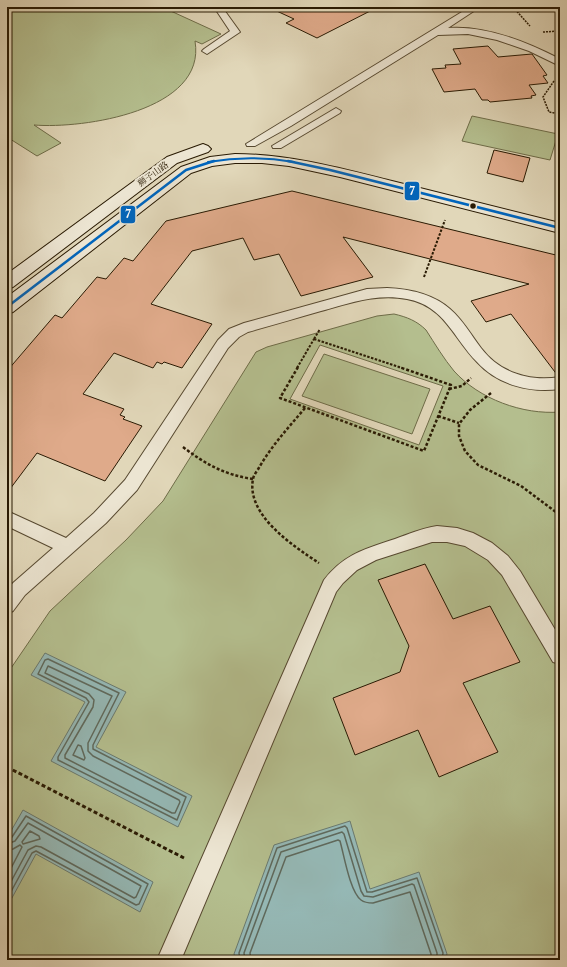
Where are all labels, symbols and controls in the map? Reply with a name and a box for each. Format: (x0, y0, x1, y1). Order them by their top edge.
street label: 狮子山路 (135, 159, 171, 189)
line badge: 7 (404, 181, 420, 201)
text: 7 (409, 184, 415, 198)
unlabelled marker (468, 201, 478, 211)
line badge: 7 (120, 205, 136, 224)
text: 7 (125, 207, 131, 221)

